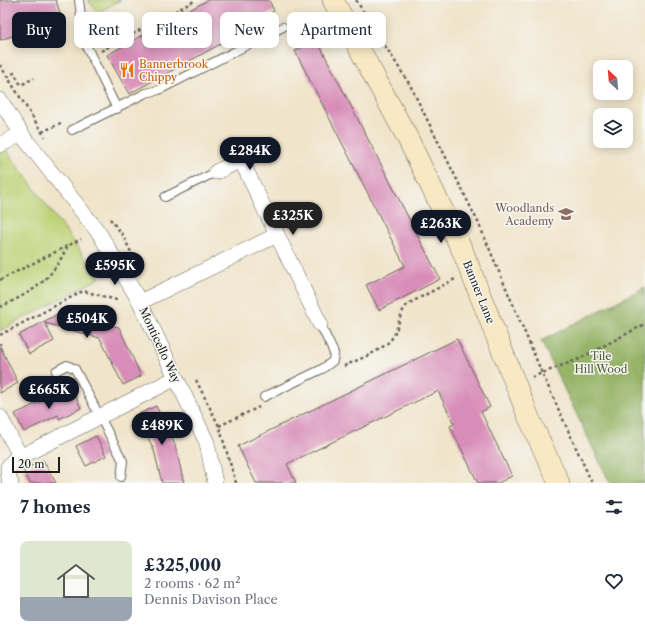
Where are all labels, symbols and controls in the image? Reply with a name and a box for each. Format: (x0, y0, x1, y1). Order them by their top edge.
chip: Buy (12, 12, 66, 48)
chip: Rent (74, 12, 134, 48)
chip: Filters (142, 12, 212, 48)
chip: New (220, 12, 279, 48)
chip: Apartment (287, 12, 386, 48)
place label: Bannerbrook Chippy (139, 57, 209, 84)
north arrow (593, 60, 633, 100)
map controls (593, 60, 633, 148)
restaurant icon: Bannerbrook Chippy (118, 61, 136, 79)
button: layers (593, 108, 633, 148)
pin: £284K (222, 137, 278, 171)
text: £284K (229, 142, 271, 158)
place label: Woodlands Academy (494, 201, 555, 228)
pin: £325K (265, 202, 321, 236)
school or university icon: Woodlands Academy (557, 205, 575, 223)
text: £325K (272, 207, 314, 223)
pin: £263K (413, 210, 469, 244)
text: £263K (420, 215, 462, 231)
pin: £595K (87, 252, 143, 286)
text: £595K (94, 257, 136, 273)
street label: Banner Lane (460, 258, 498, 326)
pin: £504K (59, 305, 115, 339)
street label: Monticello Way (136, 305, 184, 386)
text: £504K (66, 310, 108, 326)
park label: Tile Hill Wood (574, 349, 628, 376)
pin: £665K (21, 376, 77, 410)
text: £665K (28, 381, 70, 397)
pin: £489K (134, 412, 190, 446)
text: £489K (141, 417, 183, 433)
scale bar (12, 455, 60, 474)
text: 20 m (18, 457, 44, 471)
icon: filters (603, 496, 625, 518)
text: 7 homes (20, 497, 91, 517)
text: £325,000 (144, 555, 221, 575)
icon: home (52, 557, 100, 605)
icon: heart (603, 570, 625, 592)
text: 2 rooms · 62 m² (144, 575, 241, 591)
text: Dennis Davison Place (144, 591, 278, 607)

